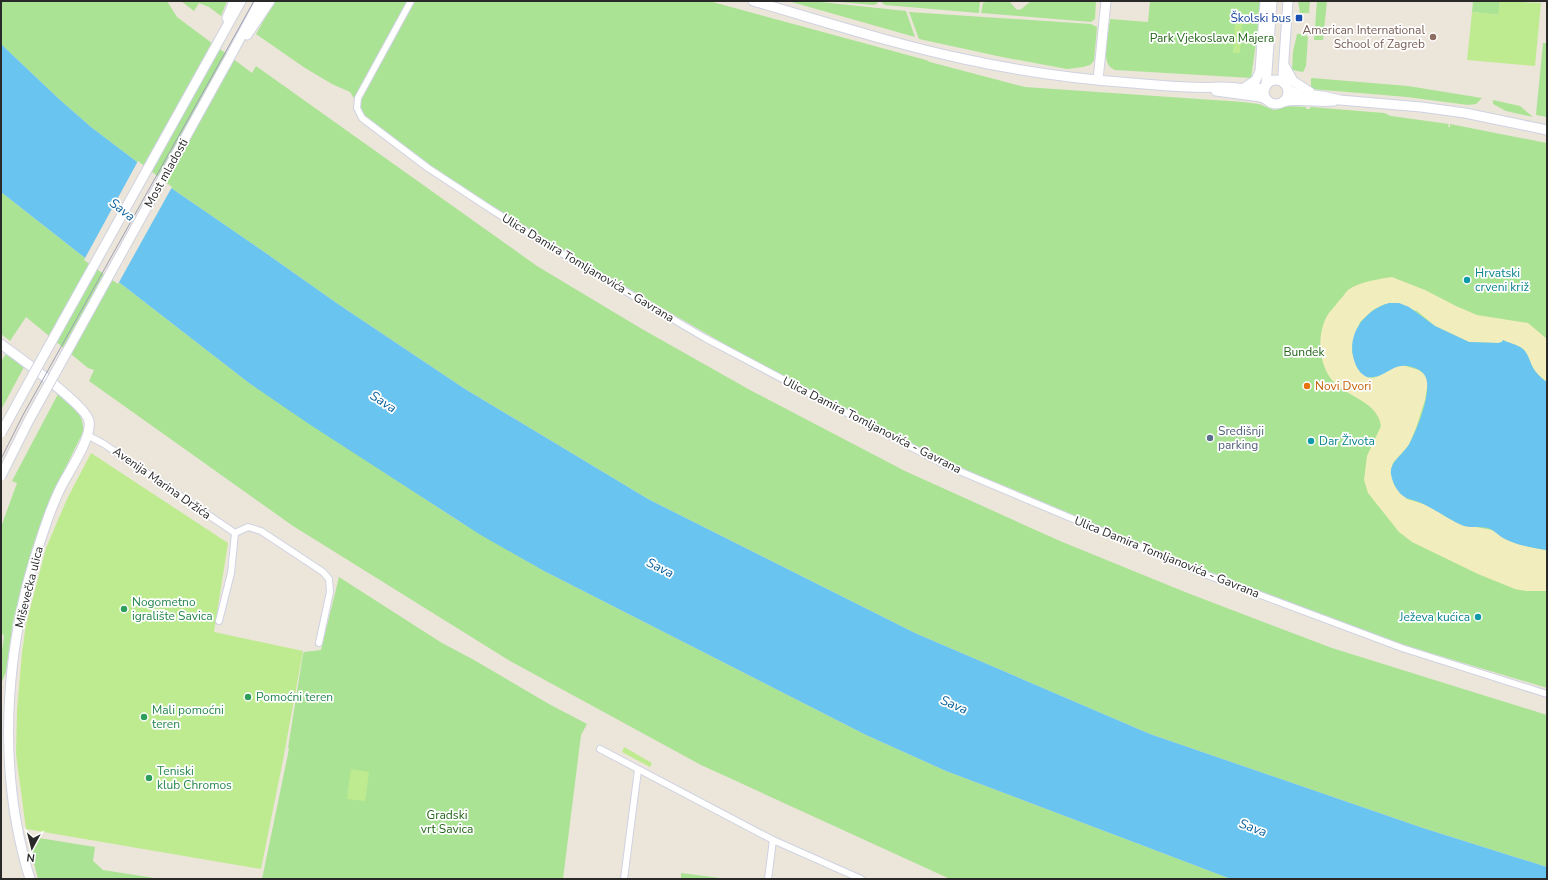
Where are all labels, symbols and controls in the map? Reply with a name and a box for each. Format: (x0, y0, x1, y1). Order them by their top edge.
place label: Školski bus (1230, 10, 1291, 26)
marker: Školski bus (1294, 13, 1304, 23)
place label: American International School of Zagreb (1302, 22, 1425, 52)
park label: Park Vjekoslava Majera (1150, 30, 1274, 46)
marker: American International School of Zagreb (1428, 32, 1438, 42)
street label: Most mladosti (140, 136, 192, 210)
water label: Sava (105, 194, 139, 226)
street label: Ulica Damira Tomljanovića - Gavrana (499, 210, 677, 326)
place label: Hrvatski crveni križ (1475, 265, 1529, 295)
marker: Hrvatski crveni križ (1462, 275, 1472, 285)
park label: Bundek (1283, 344, 1326, 360)
street label: Ulica Damira Tomljanovića - Gavrana (780, 373, 964, 477)
place label: Novi Dvori (1315, 378, 1371, 394)
marker: Novi Dvori (1302, 381, 1312, 391)
water label: Sava (366, 387, 400, 417)
place label: Središnji parking (1218, 423, 1264, 453)
marker: Središnji parking (1205, 433, 1215, 443)
place label: Dar Života (1319, 433, 1375, 449)
marker: Dar Života (1306, 436, 1316, 446)
street label: Avenija Marina Držića (110, 443, 214, 523)
street label: Ulica Damira Tomljanovića - Gavrana (1072, 512, 1262, 602)
street label: Miševečka ulica (11, 545, 47, 629)
water label: Sava (643, 554, 677, 582)
place label: Nogometno igralište Savica (132, 594, 213, 624)
marker: Nogometno igralište Savica (119, 604, 129, 614)
place label: Ježeva kućica (1399, 609, 1470, 625)
marker: Ježeva kućica (1473, 612, 1483, 622)
place label: Pomoćni teren (256, 689, 333, 705)
water label: Sava (937, 691, 971, 719)
marker: Pomoćni teren (243, 692, 253, 702)
place label: Mali pomoćni teren (152, 702, 224, 732)
marker: Mali pomoćni teren (139, 712, 149, 722)
place label: Teniski klub Chromos (157, 763, 232, 793)
marker: Teniski klub Chromos (144, 773, 154, 783)
park label: Gradski vrt Savica (421, 807, 473, 837)
water label: Sava (1237, 815, 1270, 842)
north arrow (12, 828, 52, 868)
text: N (26, 849, 36, 865)

